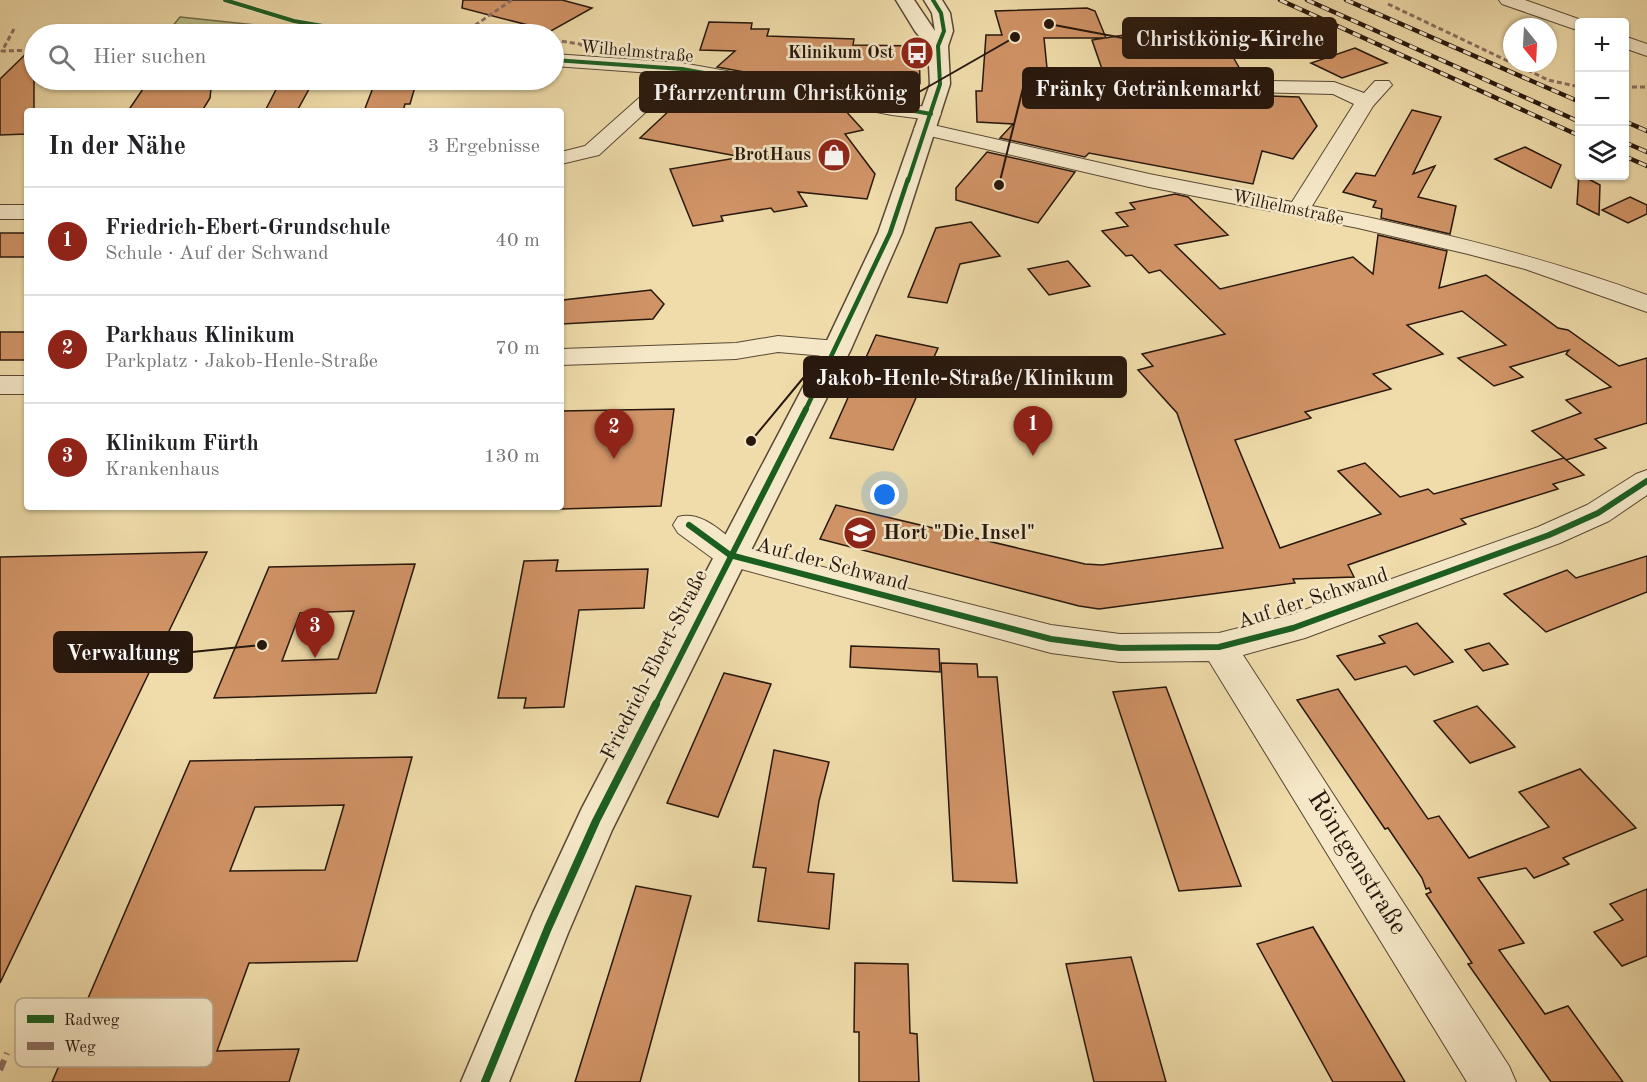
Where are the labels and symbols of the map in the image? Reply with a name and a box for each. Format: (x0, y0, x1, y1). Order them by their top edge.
callout: Christkönig-Kirche (1123, 18, 1336, 58)
north arrow (1503, 18, 1557, 72)
text: Christkönig-Kirche (1136, 29, 1324, 51)
bus stop icon: Klinikum Ost (899, 35, 935, 71)
street label: Wilhelmstraße (580, 38, 694, 66)
place label: Klinikum Ost (787, 44, 894, 62)
callout: Fränky Getränkemarkt (1023, 68, 1273, 108)
callout: Pfarrzentrum Christkönig (640, 72, 919, 112)
text: Fränky Getränkemarkt (1035, 79, 1261, 101)
text: Pfarrzentrum Christkönig (653, 83, 907, 105)
shop icon: BrotHaus (816, 137, 852, 173)
place label: BrotHaus (733, 146, 811, 164)
street label: Wilhelmstraße (1231, 187, 1345, 229)
callout: Jakob-Henle-Straße/Klinikum (804, 357, 1126, 397)
text: Jakob-Henle-Straße/Klinikum (816, 368, 1114, 390)
pin: 1 (1014, 406, 1052, 456)
pin: 2 (594, 410, 634, 459)
your location (870, 480, 899, 509)
school or university icon: Hort "Die Insel" (842, 515, 878, 551)
place label: Hort "Die Insel" (883, 523, 1035, 544)
street label: Auf der Schwand (753, 535, 911, 595)
street label: Auf der Schwand (1235, 565, 1391, 633)
street label: Friedrich-Ebert-Straße (598, 566, 712, 764)
pin: 3 (296, 608, 334, 658)
callout: Verwaltung (54, 632, 192, 672)
text: Verwaltung (66, 643, 180, 665)
street label: Röntgenstraße (1302, 786, 1412, 940)
legend (15, 998, 213, 1067)
text: Radweg (64, 1013, 120, 1029)
text: Weg (64, 1040, 96, 1056)

